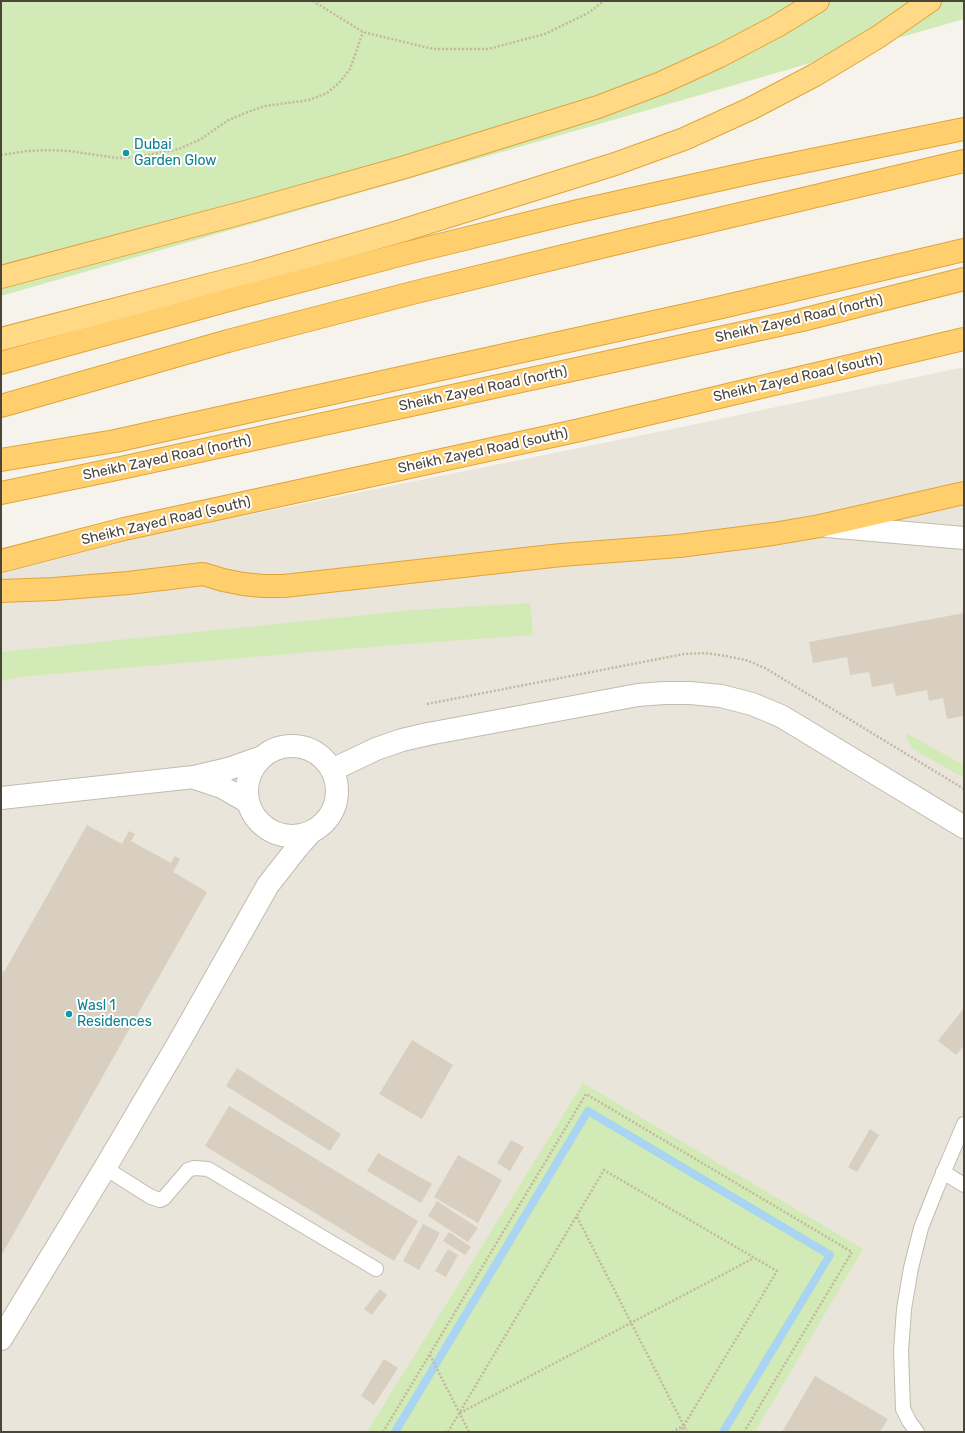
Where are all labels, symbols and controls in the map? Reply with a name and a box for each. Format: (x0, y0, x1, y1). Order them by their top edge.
place label: Dubai Garden Glow (134, 137, 217, 170)
marker: Dubai Garden Glow (121, 148, 131, 158)
street label: Sheikh Zayed Road (north) (713, 292, 885, 346)
street label: Sheikh Zayed Road (south) (712, 350, 884, 406)
street label: Sheikh Zayed Road (north) (397, 363, 569, 415)
street label: Sheikh Zayed Road (south) (396, 425, 570, 477)
street label: Sheikh Zayed Road (north) (81, 432, 253, 484)
street label: Sheikh Zayed Road (south) (80, 493, 252, 549)
place label: Wasl 1 Residences (77, 998, 152, 1030)
marker: Wasl 1 Residences (64, 1009, 74, 1019)

